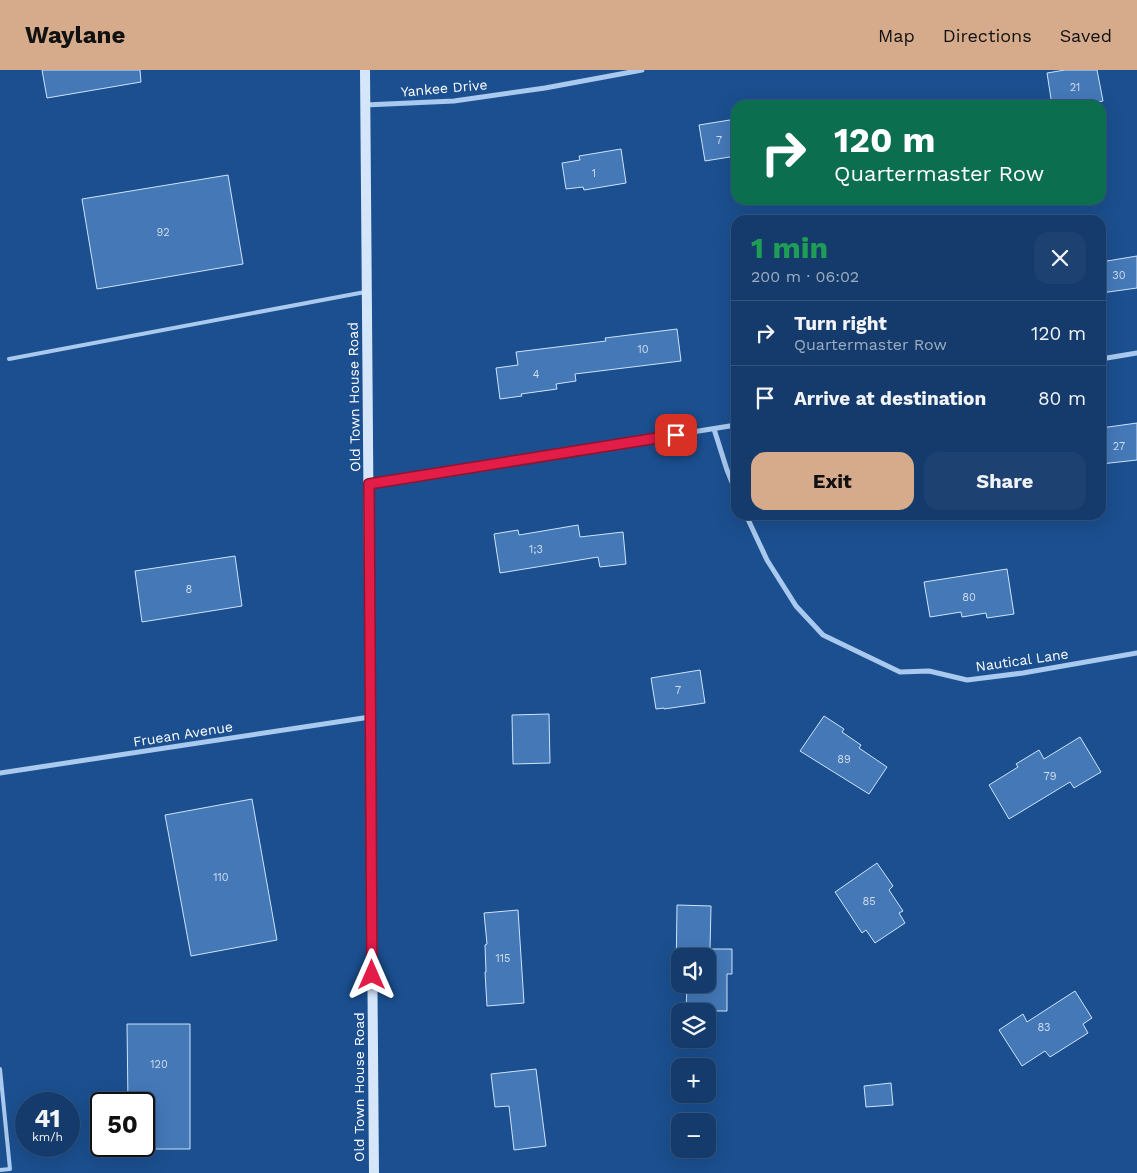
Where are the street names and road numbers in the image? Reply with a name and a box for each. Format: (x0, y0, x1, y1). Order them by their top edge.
street label: Yankee Drive (400, 76, 488, 100)
street label: Old Town House Road (345, 322, 363, 472)
street label: Nautical Lane (974, 646, 1070, 674)
street label: Fruean Avenue (132, 718, 234, 750)
street label: Old Town House Road (351, 1012, 367, 1162)

